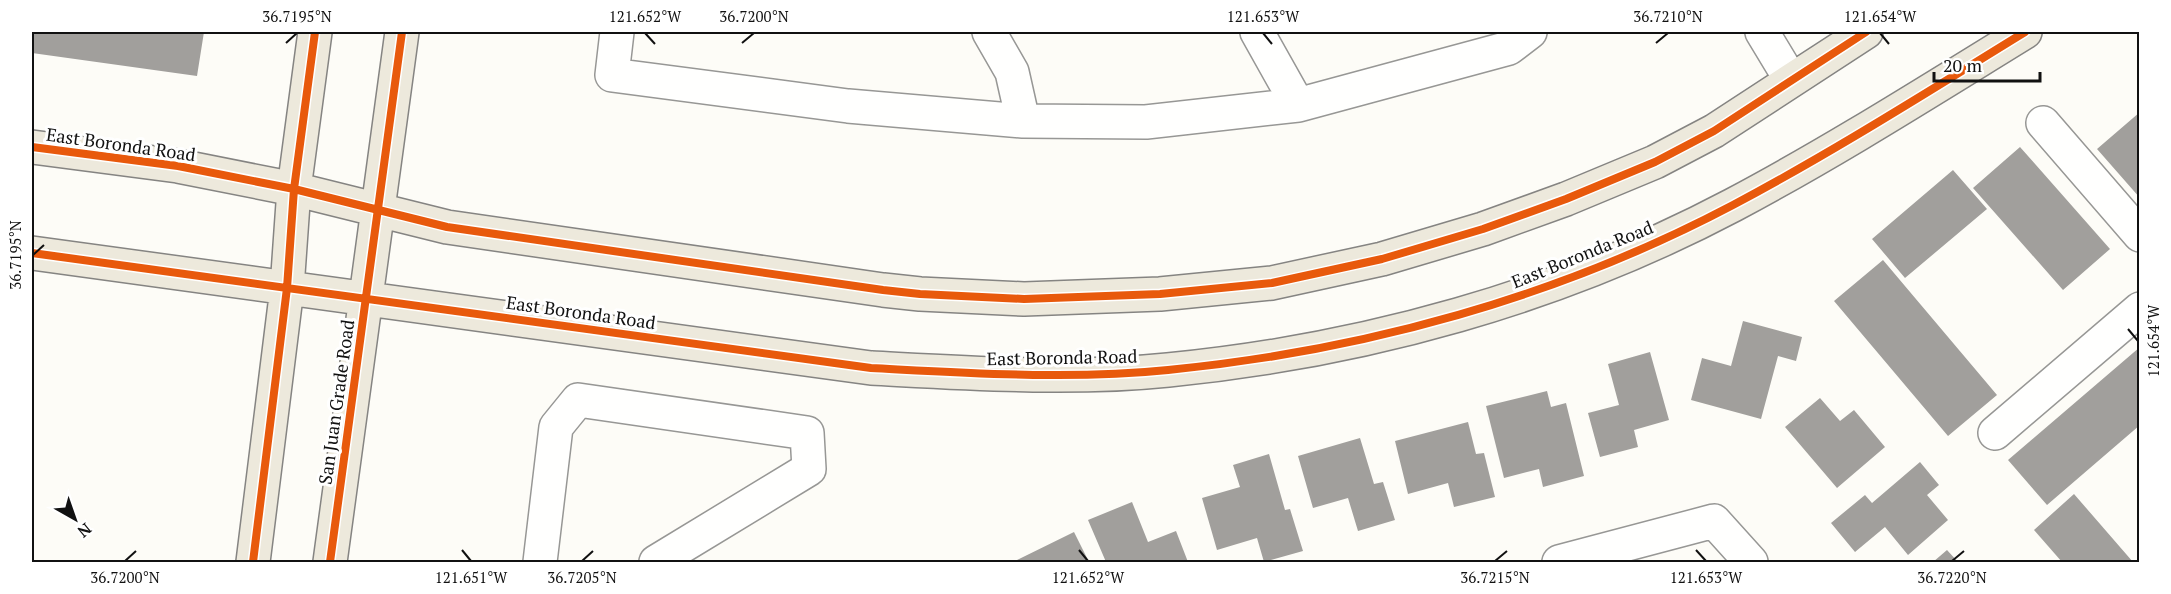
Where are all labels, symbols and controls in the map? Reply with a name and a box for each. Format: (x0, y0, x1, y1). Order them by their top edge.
text: 36.7195°N (262, 6, 332, 26)
text: 121.652°W (609, 6, 682, 26)
text: 36.7200°N (719, 6, 789, 26)
text: 121.653°W (1227, 6, 1300, 26)
text: 36.7210°N (1633, 6, 1703, 26)
text: 121.654°W (1844, 6, 1917, 26)
scale bar (1934, 45, 2040, 83)
text: 20 m (1943, 53, 1983, 77)
street label: East Boronda Road (45, 122, 197, 166)
street label: East Boronda Road (1508, 215, 1656, 293)
text: 36.7195°N (5, 220, 25, 290)
street label: East Boronda Road (505, 290, 657, 334)
text: 121.654°W (2143, 304, 2163, 377)
street label: San Juan Grade Road (313, 318, 359, 486)
street label: East Boronda Road (986, 344, 1138, 370)
north arrow (45, 489, 105, 549)
text: N (73, 518, 96, 543)
text: 36.7200°N (90, 567, 160, 587)
text: 121.651°W (435, 567, 508, 587)
text: 36.7205°N (547, 567, 617, 587)
text: 121.652°W (1052, 567, 1125, 587)
text: 36.7215°N (1460, 567, 1530, 587)
text: 121.653°W (1670, 567, 1743, 587)
text: 36.7220°N (1917, 567, 1987, 587)

